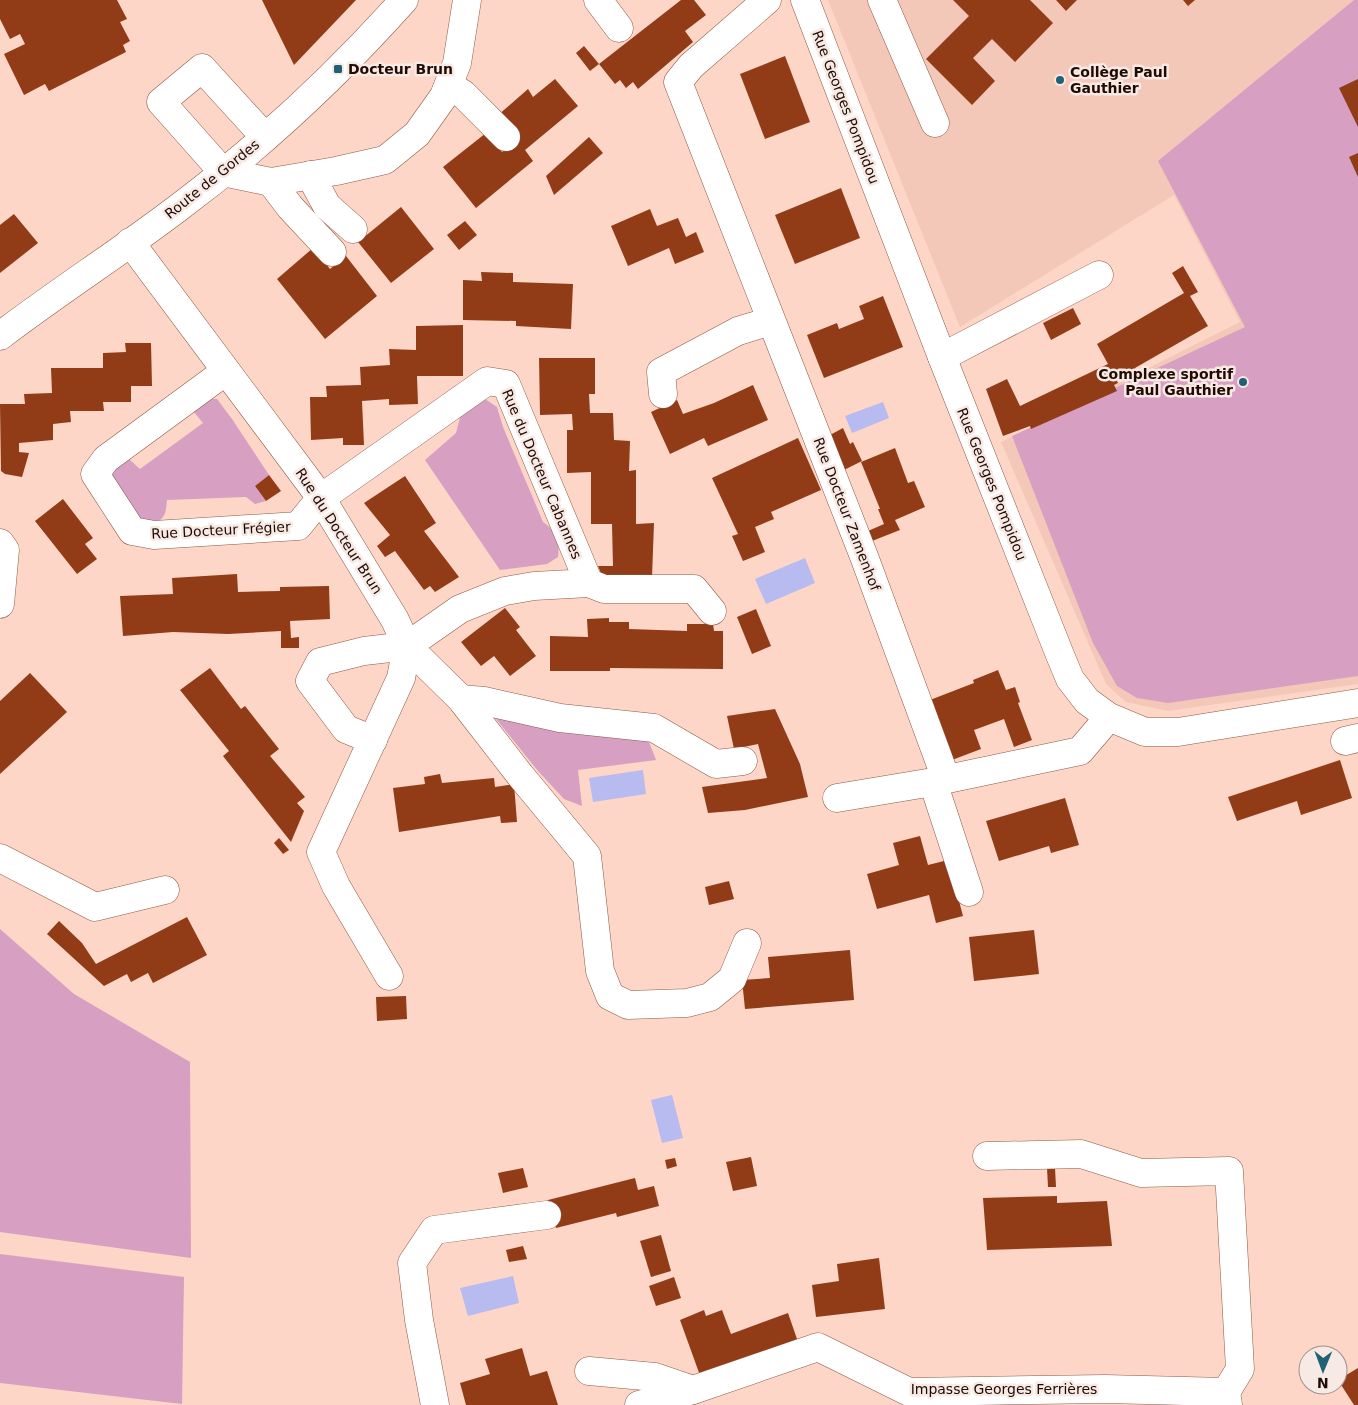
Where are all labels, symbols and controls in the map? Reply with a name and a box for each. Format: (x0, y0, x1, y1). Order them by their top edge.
street label: Rue Georges Pompidou (809, 28, 883, 186)
place label: Docteur Brun (348, 61, 453, 77)
marker: Docteur Brun (332, 63, 344, 75)
place label: Collège Paul Gauthier (1070, 64, 1167, 96)
marker: Collège Paul Gauthier (1054, 74, 1066, 86)
street label: Route de Gordes (162, 136, 262, 222)
place label: Complexe sportif Paul Gauthier (1098, 366, 1234, 398)
marker: Complexe sportif Paul Gauthier (1237, 376, 1249, 388)
street label: Rue du Docteur Cabannes (499, 387, 585, 561)
street label: Rue Georges Pompidou (954, 405, 1030, 563)
street label: Rue Docteur Zamenhof (810, 435, 884, 594)
street label: Rue du Docteur Brun (292, 465, 386, 597)
street label: Rue Docteur Frégier (151, 518, 291, 542)
north arrow (1298, 1345, 1348, 1395)
text: N (1317, 1375, 1329, 1391)
street label: Impasse Georges Ferrières (911, 1381, 1097, 1397)

